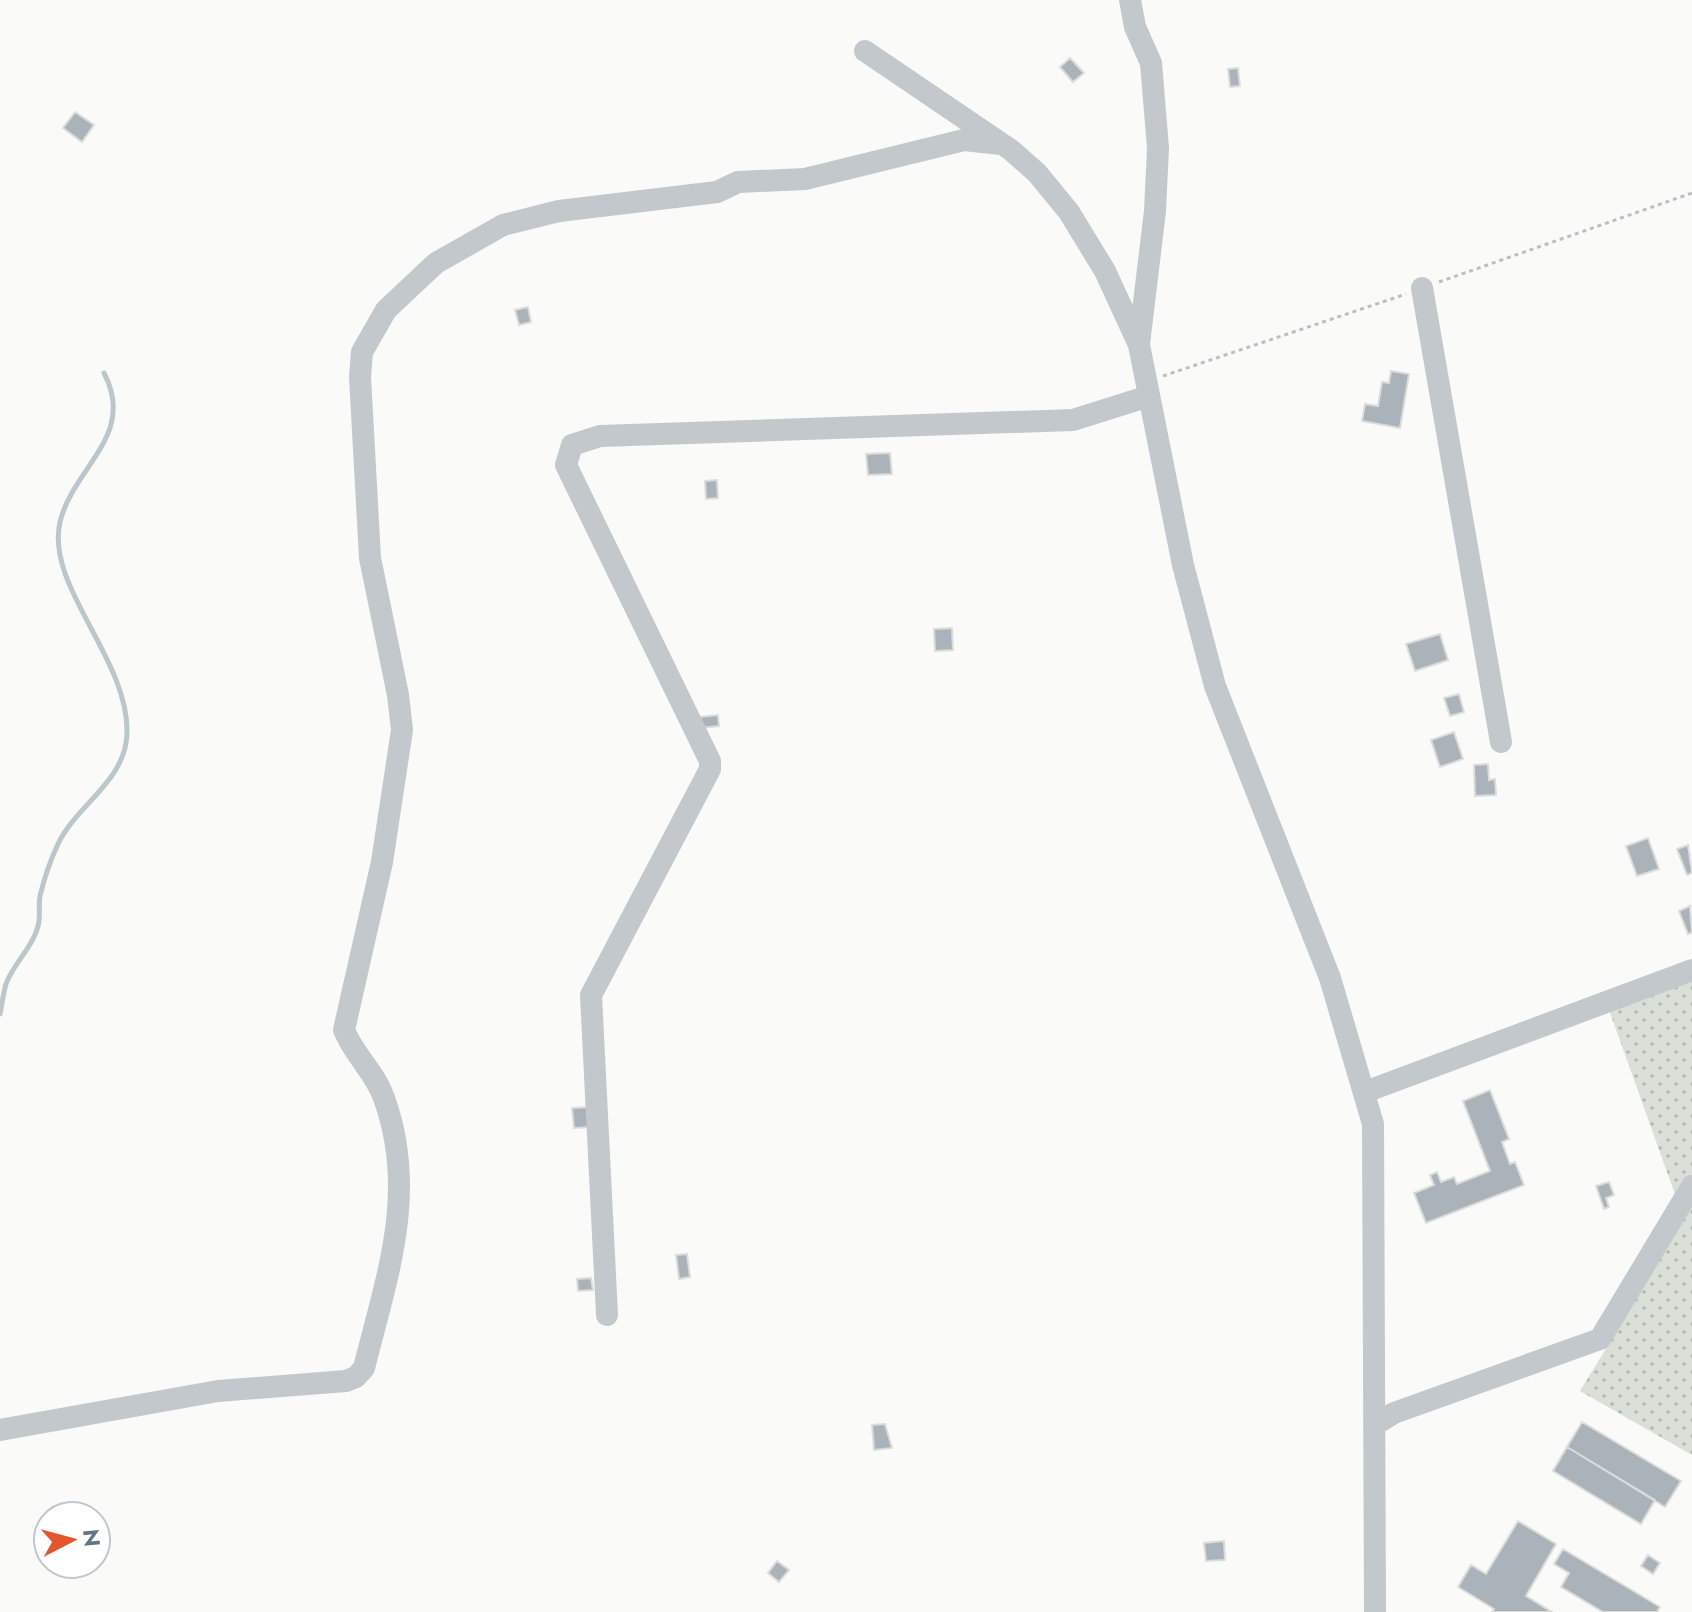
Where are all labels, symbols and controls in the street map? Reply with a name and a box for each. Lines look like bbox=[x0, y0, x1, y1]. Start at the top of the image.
north arrow bbox=[32, 1500, 112, 1580]
text: N bbox=[75, 1528, 109, 1548]

